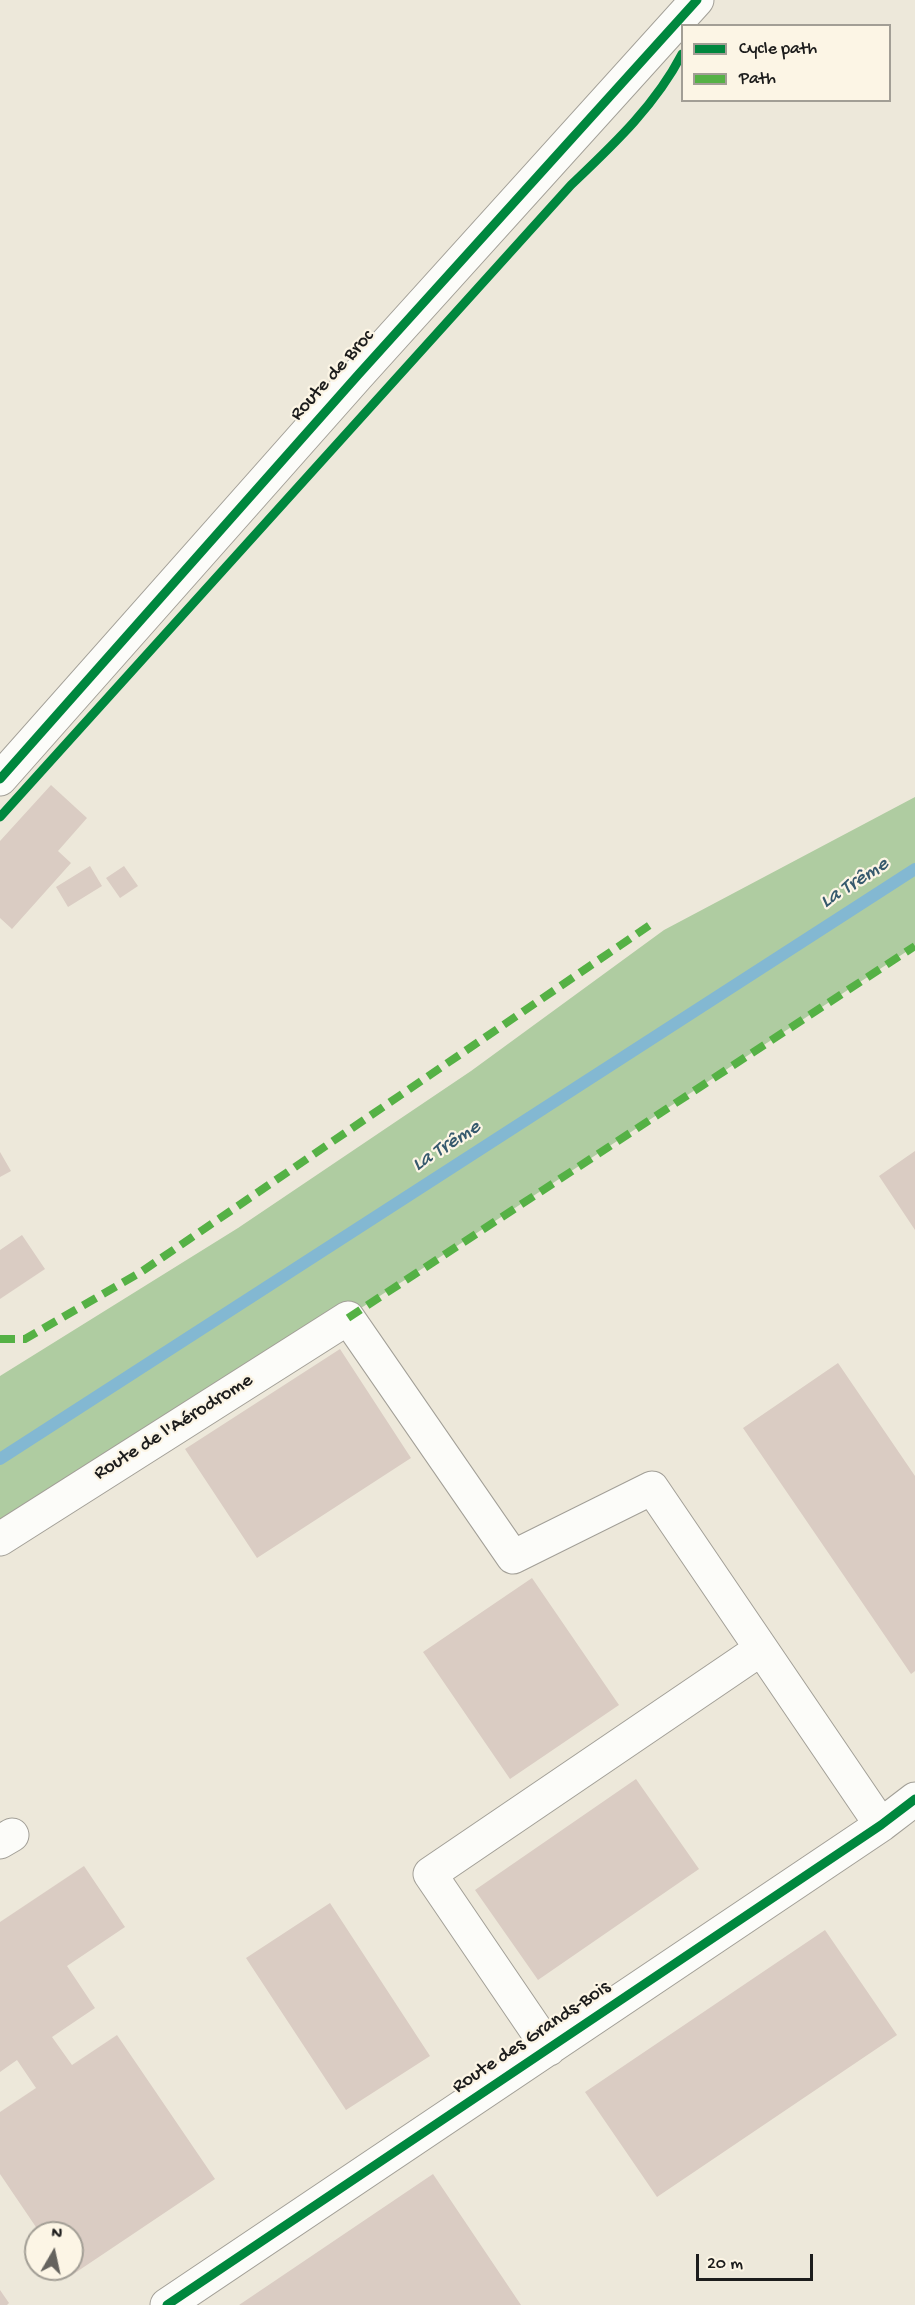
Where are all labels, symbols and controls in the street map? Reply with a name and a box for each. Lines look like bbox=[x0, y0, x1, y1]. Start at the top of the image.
legend bbox=[681, 24, 891, 102]
text: Cycle path bbox=[739, 39, 817, 60]
text: Path bbox=[739, 69, 776, 90]
street label: Route de Broc bbox=[286, 325, 380, 427]
water label: La Trême bbox=[816, 853, 894, 915]
water label: La Trême bbox=[408, 1116, 486, 1178]
street label: Route de l'Aérodrome bbox=[90, 1369, 258, 1487]
street label: Route des Grands-Bois bbox=[448, 1976, 616, 2100]
north arrow bbox=[24, 2221, 84, 2281]
text: N bbox=[50, 2225, 63, 2245]
scale bar bbox=[699, 2242, 816, 2280]
text: 20 m bbox=[707, 2254, 743, 2275]

